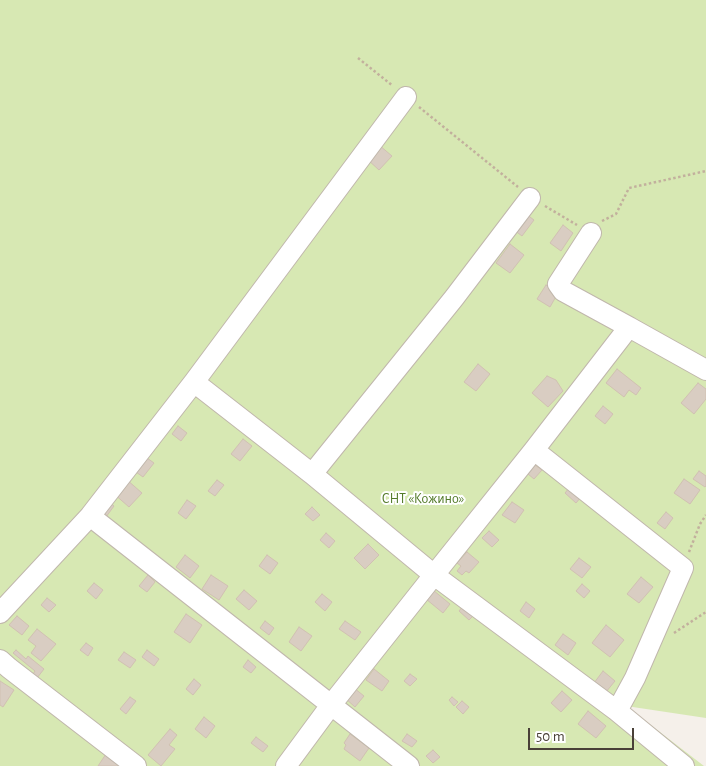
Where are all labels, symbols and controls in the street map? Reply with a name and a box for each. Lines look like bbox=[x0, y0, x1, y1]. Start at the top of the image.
park label: СНТ «Кожино» bbox=[382, 491, 464, 507]
scale bar bbox=[531, 718, 637, 750]
text: 50 m bbox=[536, 729, 565, 744]

